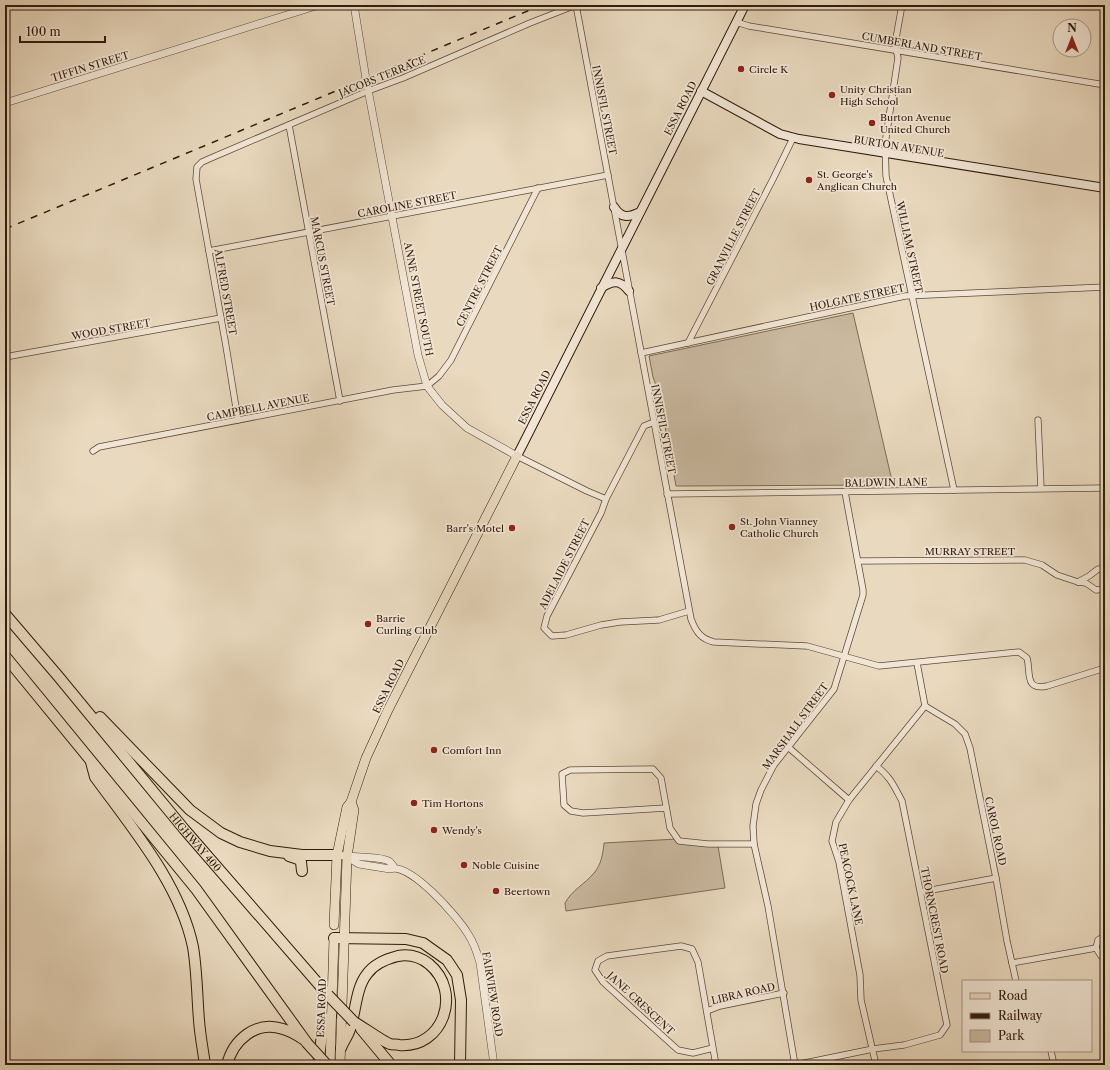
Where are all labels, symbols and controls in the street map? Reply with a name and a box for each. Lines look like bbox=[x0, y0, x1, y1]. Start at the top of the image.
scale bar bbox=[20, 18, 105, 44]
north arrow bbox=[1052, 18, 1092, 58]
text: N bbox=[1067, 21, 1077, 35]
text: 100 m bbox=[26, 24, 61, 39]
street label: CUMBERLAND STREET bbox=[861, 30, 983, 64]
street label: TIFFIN STREET bbox=[50, 48, 131, 85]
street label: JACOBS TERRACE bbox=[335, 53, 428, 101]
place label: Circle K bbox=[749, 63, 789, 76]
street label: INNISFIL STREET bbox=[589, 64, 620, 157]
marker: Circle K bbox=[736, 64, 746, 74]
street label: ESSA ROAD bbox=[661, 79, 700, 138]
place label: Unity Christian High School bbox=[840, 83, 913, 108]
marker: Unity Christian High School bbox=[827, 90, 837, 100]
place label: Burton Avenue United Church bbox=[880, 111, 951, 136]
marker: Burton Avenue United Church bbox=[867, 118, 877, 128]
street label: BURTON AVENUE bbox=[853, 133, 945, 160]
place label: St. George's Anglican Church bbox=[816, 168, 898, 193]
marker: St. George's Anglican Church bbox=[804, 175, 814, 185]
street label: GRANVILLE STREET bbox=[703, 186, 764, 288]
street label: CAROLINE STREET bbox=[356, 188, 458, 220]
street label: WILLIAM STREET bbox=[893, 199, 926, 295]
street label: MARCUS STREET bbox=[307, 215, 338, 307]
street label: ANNE STREET SOUTH bbox=[401, 240, 436, 358]
street label: CENTRE STREET bbox=[453, 243, 506, 329]
street label: ALFRED STREET bbox=[211, 247, 240, 337]
street label: HOLGATE STREET bbox=[808, 281, 906, 314]
street label: WOOD STREET bbox=[70, 316, 152, 343]
street label: ESSA ROAD bbox=[515, 368, 554, 427]
street label: INNISFIL STREET bbox=[648, 383, 679, 476]
street label: CAMPBELL AVENUE bbox=[206, 391, 311, 424]
street label: BALDWIN LANE bbox=[844, 475, 928, 490]
place label: St. John Vianney Catholic Church bbox=[740, 515, 819, 540]
street label: ADELAIDE STREET bbox=[536, 516, 593, 612]
place label: Barr's Motel bbox=[446, 522, 504, 535]
marker: St. John Vianney Catholic Church bbox=[727, 522, 737, 532]
marker: Barr's Motel bbox=[507, 523, 517, 533]
street label: MURRAY STREET bbox=[925, 545, 1016, 558]
place label: Barrie Curling Club bbox=[376, 612, 437, 637]
marker: Barrie Curling Club bbox=[363, 619, 373, 629]
street label: ESSA ROAD bbox=[370, 657, 407, 716]
street label: MARSHALL STREET bbox=[759, 680, 832, 772]
place label: Comfort Inn bbox=[442, 744, 502, 757]
marker: Comfort Inn bbox=[429, 745, 439, 755]
street label: CAROL ROAD bbox=[982, 795, 1009, 867]
place label: Tim Hortons bbox=[422, 797, 483, 810]
marker: Tim Hortons bbox=[409, 798, 419, 808]
street label: HIGHWAY 400 bbox=[166, 810, 224, 874]
place label: Wendy's bbox=[441, 824, 482, 837]
marker: Wendy's bbox=[429, 825, 439, 835]
street label: PEACOCK LANE bbox=[835, 842, 866, 926]
place label: Noble Cuisine bbox=[472, 859, 540, 872]
marker: Noble Cuisine bbox=[459, 860, 469, 870]
street label: THORNCREST ROAD bbox=[918, 866, 951, 974]
place label: Beertown bbox=[504, 885, 551, 898]
marker: Beertown bbox=[491, 886, 501, 896]
street label: FAIRVIEW ROAD bbox=[479, 951, 506, 1037]
street label: JANE CRESCENT bbox=[603, 968, 677, 1038]
street label: ESSA ROAD bbox=[314, 978, 329, 1038]
street label: LIBRA ROAD bbox=[710, 980, 776, 1007]
legend bbox=[962, 980, 1092, 1052]
text: Road bbox=[998, 988, 1028, 1003]
text: Railway bbox=[998, 1008, 1043, 1023]
text: Park bbox=[998, 1028, 1025, 1043]

